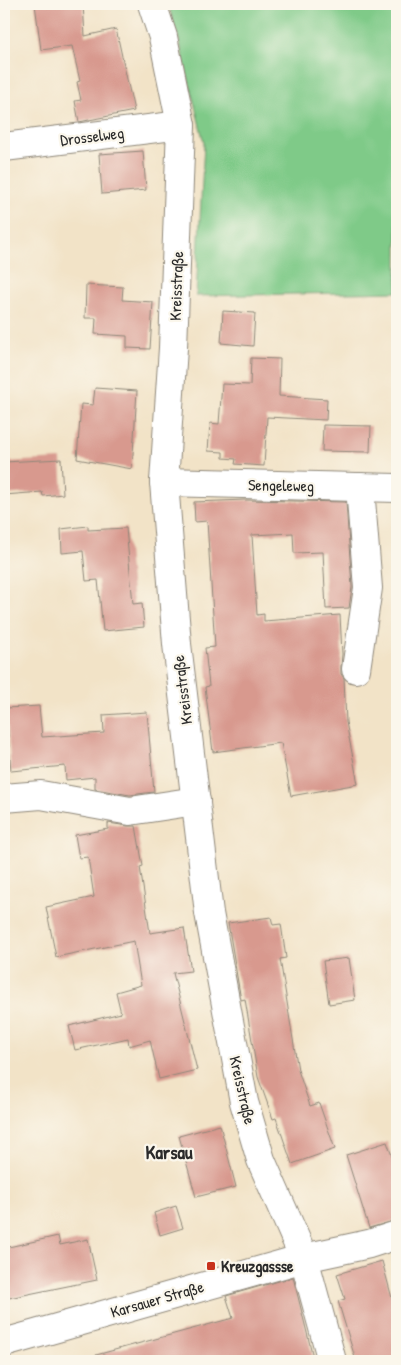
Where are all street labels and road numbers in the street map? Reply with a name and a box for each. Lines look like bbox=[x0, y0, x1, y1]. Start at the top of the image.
street label: Drosselweg bbox=[59, 121, 125, 151]
street label: Kreisstraße bbox=[164, 250, 188, 321]
street label: Sengeleweg bbox=[248, 473, 314, 497]
street label: Kreisstraße bbox=[167, 654, 197, 726]
street label: Kreisstraße bbox=[224, 1054, 262, 1127]
street label: Karsauer Straße bbox=[108, 1275, 207, 1323]

